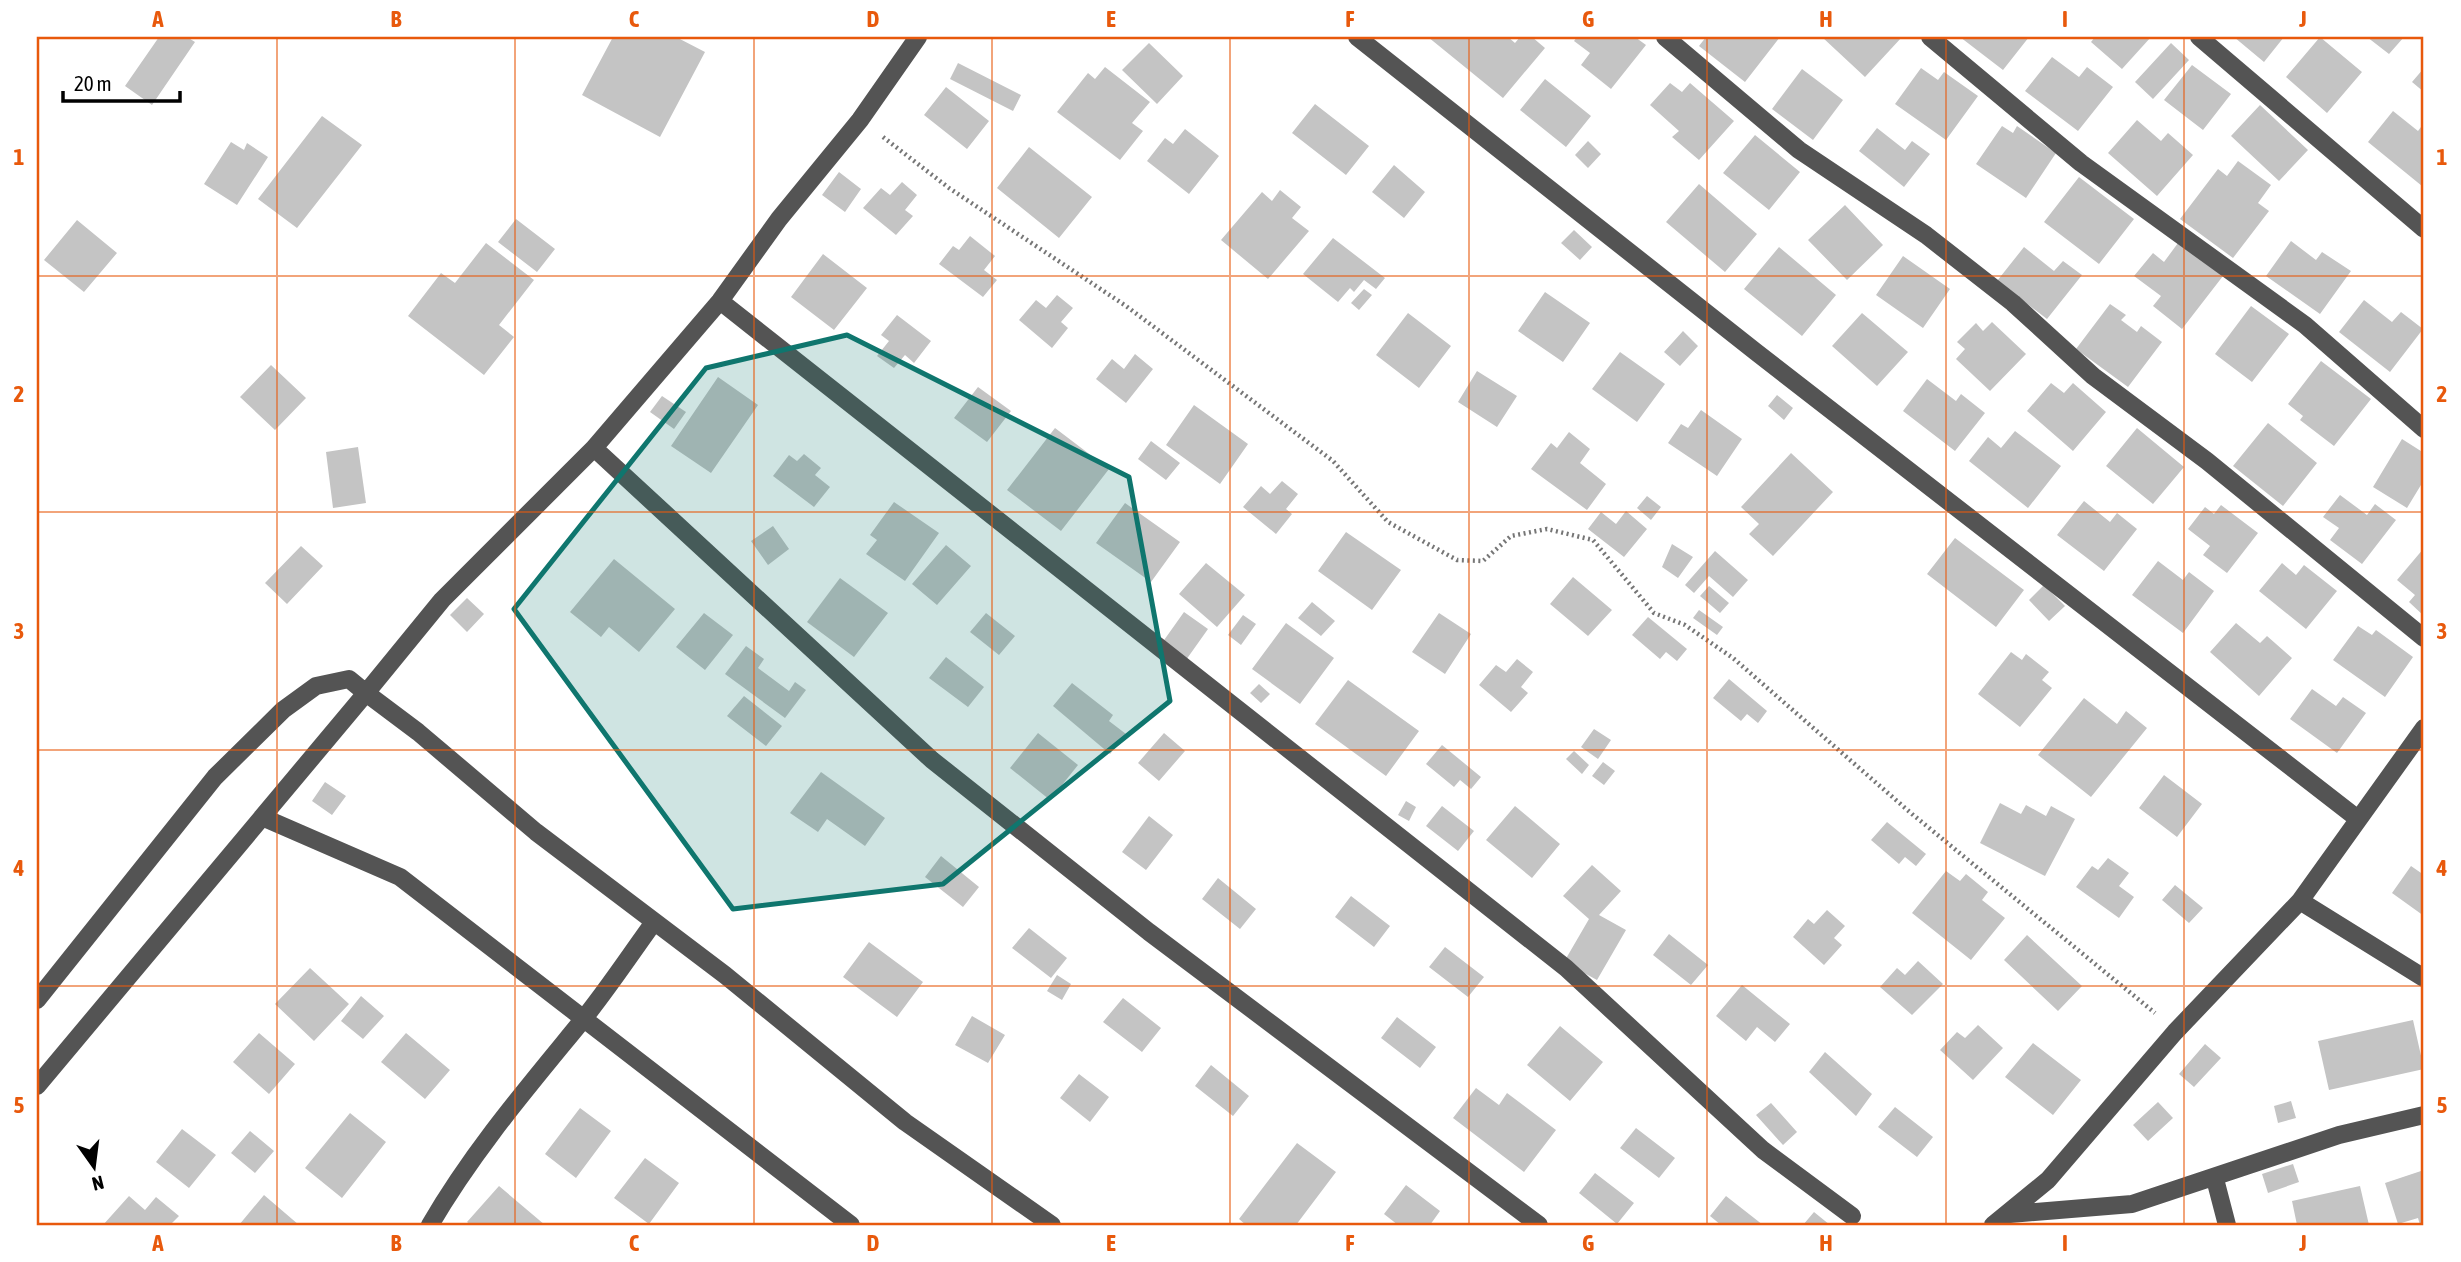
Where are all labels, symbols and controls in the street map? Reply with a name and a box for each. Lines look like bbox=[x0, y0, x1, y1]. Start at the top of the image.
text: A bbox=[151, 6, 164, 32]
text: B bbox=[391, 6, 402, 32]
text: C bbox=[629, 6, 640, 32]
text: D bbox=[867, 6, 880, 32]
text: E bbox=[1106, 6, 1116, 32]
text: F bbox=[1345, 6, 1355, 32]
text: G bbox=[1582, 6, 1594, 32]
text: H bbox=[1819, 6, 1833, 32]
text: I bbox=[2062, 6, 2068, 32]
text: J bbox=[2298, 6, 2307, 32]
scale bar bbox=[63, 60, 180, 104]
text: 20 m bbox=[74, 71, 112, 95]
text: 1 bbox=[14, 144, 25, 170]
text: 1 bbox=[2437, 144, 2448, 170]
text: 2 bbox=[14, 381, 24, 407]
text: 2 bbox=[2437, 381, 2447, 407]
text: 3 bbox=[14, 618, 24, 644]
text: 3 bbox=[2437, 618, 2447, 644]
text: 4 bbox=[13, 855, 25, 881]
text: 4 bbox=[2436, 855, 2448, 881]
text: 5 bbox=[14, 1092, 25, 1118]
text: 5 bbox=[2437, 1092, 2448, 1118]
north arrow bbox=[60, 1132, 130, 1202]
text: N bbox=[90, 1171, 106, 1196]
text: A bbox=[151, 1230, 164, 1256]
text: B bbox=[391, 1230, 402, 1256]
text: C bbox=[629, 1230, 640, 1256]
text: D bbox=[867, 1230, 880, 1256]
text: E bbox=[1106, 1230, 1116, 1256]
text: F bbox=[1345, 1230, 1355, 1256]
text: G bbox=[1582, 1230, 1594, 1256]
text: H bbox=[1819, 1230, 1833, 1256]
text: I bbox=[2062, 1230, 2068, 1256]
text: J bbox=[2298, 1230, 2307, 1256]

